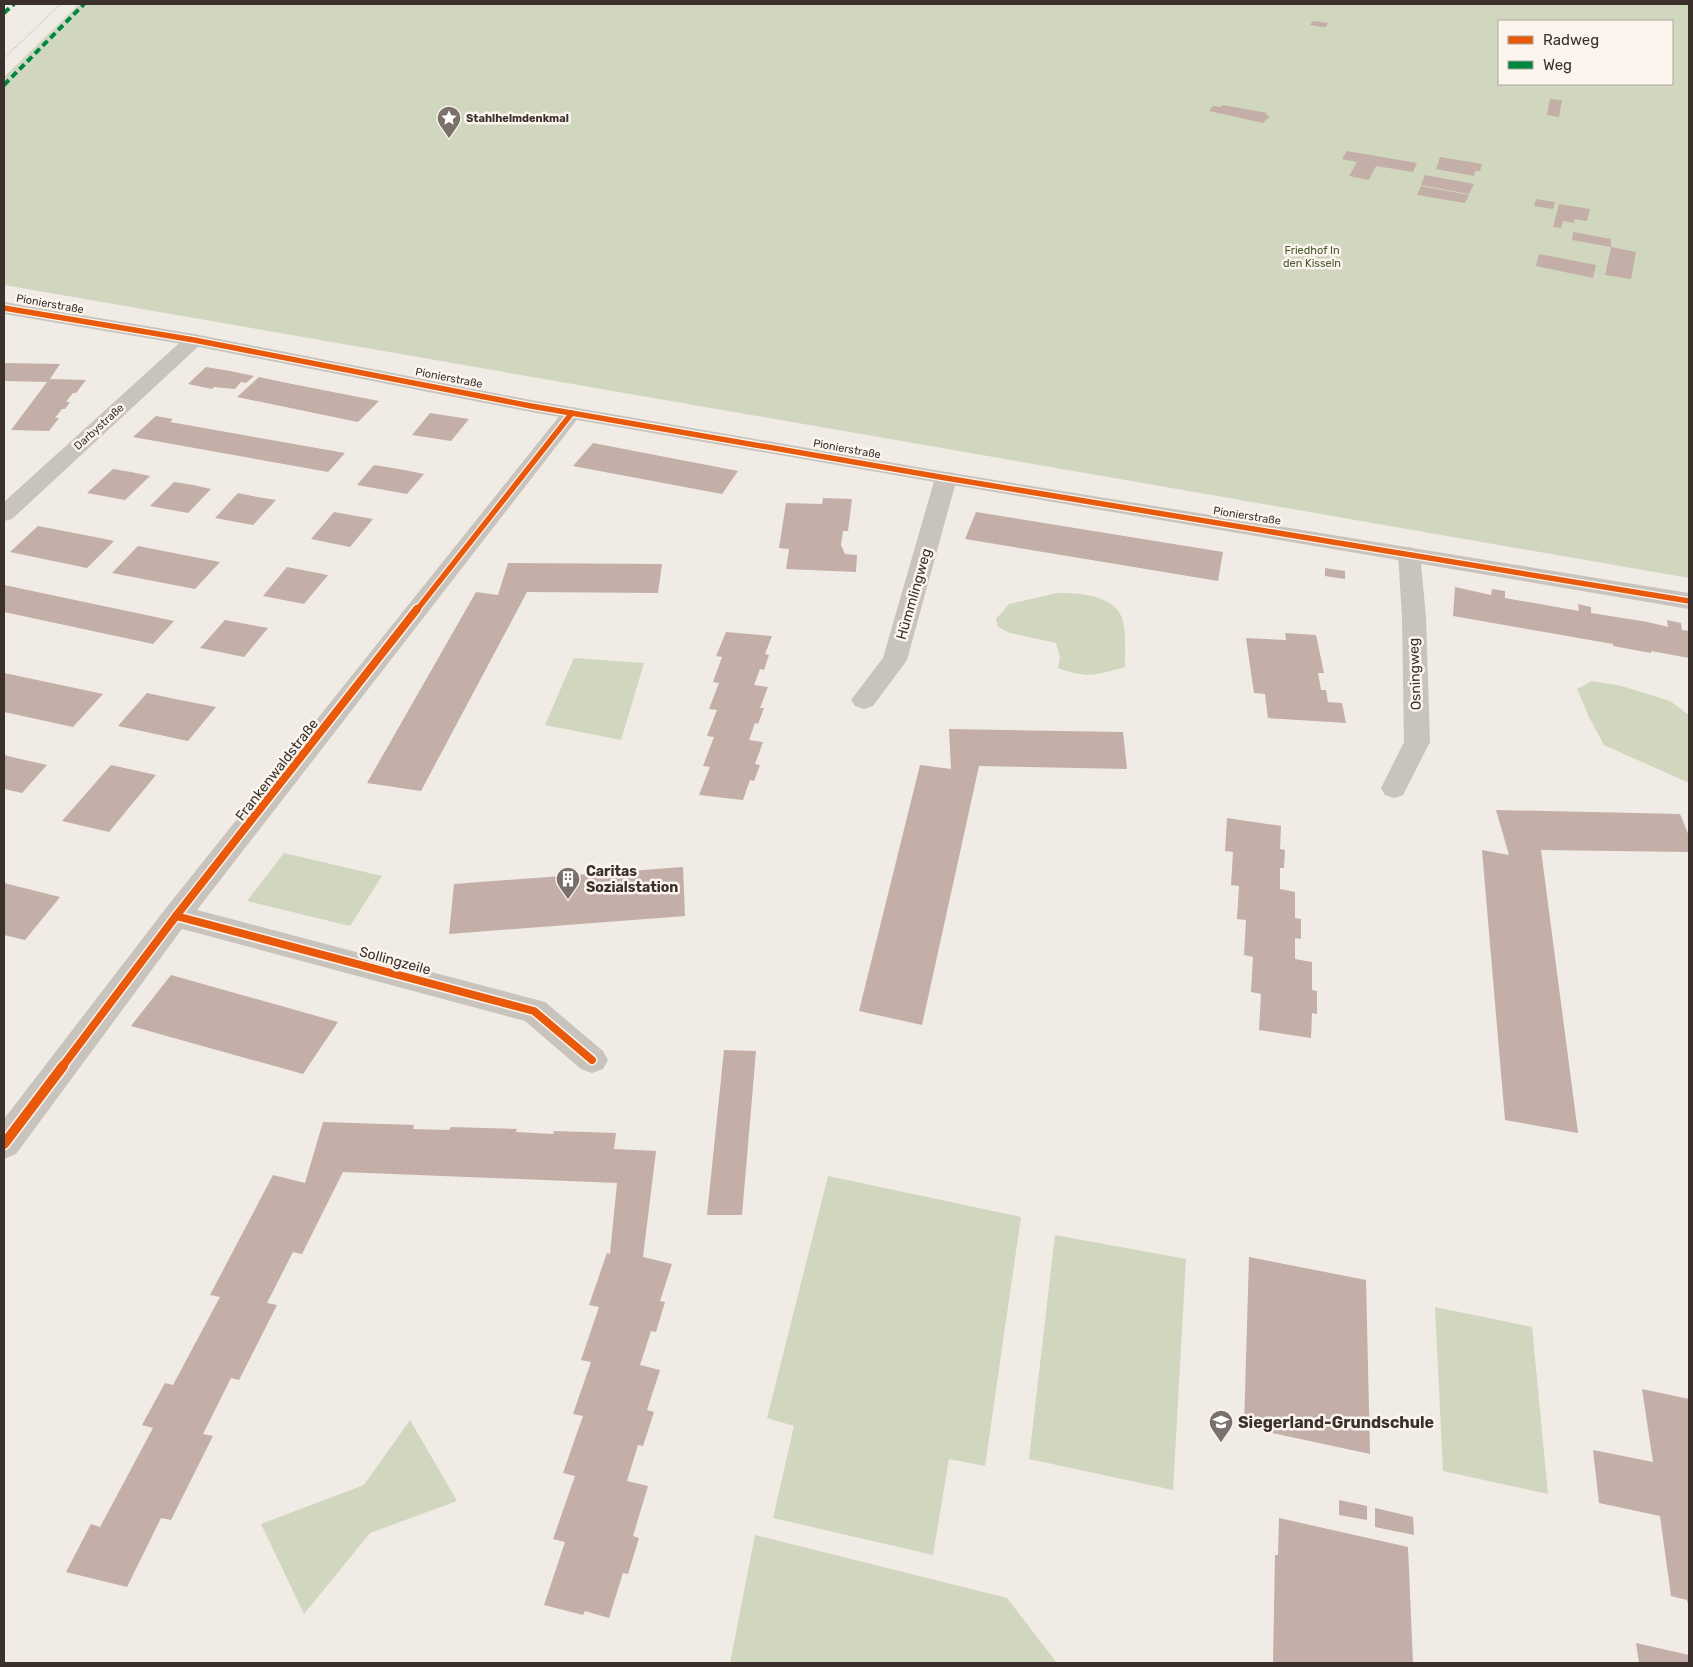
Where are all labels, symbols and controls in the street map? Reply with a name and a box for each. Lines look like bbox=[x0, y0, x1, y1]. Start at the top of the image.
legend bbox=[1498, 20, 1673, 85]
text: Radweg bbox=[1543, 31, 1599, 49]
text: Weg bbox=[1543, 56, 1572, 74]
place icon: Stahlhelmdenkmal bbox=[436, 105, 462, 139]
place label: Stahlhelmdenkmal bbox=[466, 112, 569, 125]
park label: Friedhof In den Kisseln bbox=[1283, 244, 1341, 270]
street label: Pionierstraße bbox=[15, 292, 85, 316]
street label: Pionierstraße bbox=[414, 365, 484, 391]
street label: Darbystraße bbox=[71, 401, 127, 453]
street label: Pionierstraße bbox=[812, 437, 882, 461]
street label: Pionierstraße bbox=[1212, 504, 1282, 528]
street label: Hümmlingweg bbox=[893, 546, 935, 642]
street label: Osningweg bbox=[1405, 637, 1425, 711]
street label: Frankenwaldstraße bbox=[232, 716, 322, 824]
place label: Caritas Sozialstation bbox=[586, 863, 678, 896]
building icon: Caritas Sozialstation bbox=[555, 866, 581, 900]
street label: Sollingzeile bbox=[357, 943, 433, 979]
school or university icon: Siegerland-Grundschule bbox=[1208, 1409, 1234, 1443]
place label: Siegerland-Grundschule bbox=[1238, 1413, 1434, 1432]

